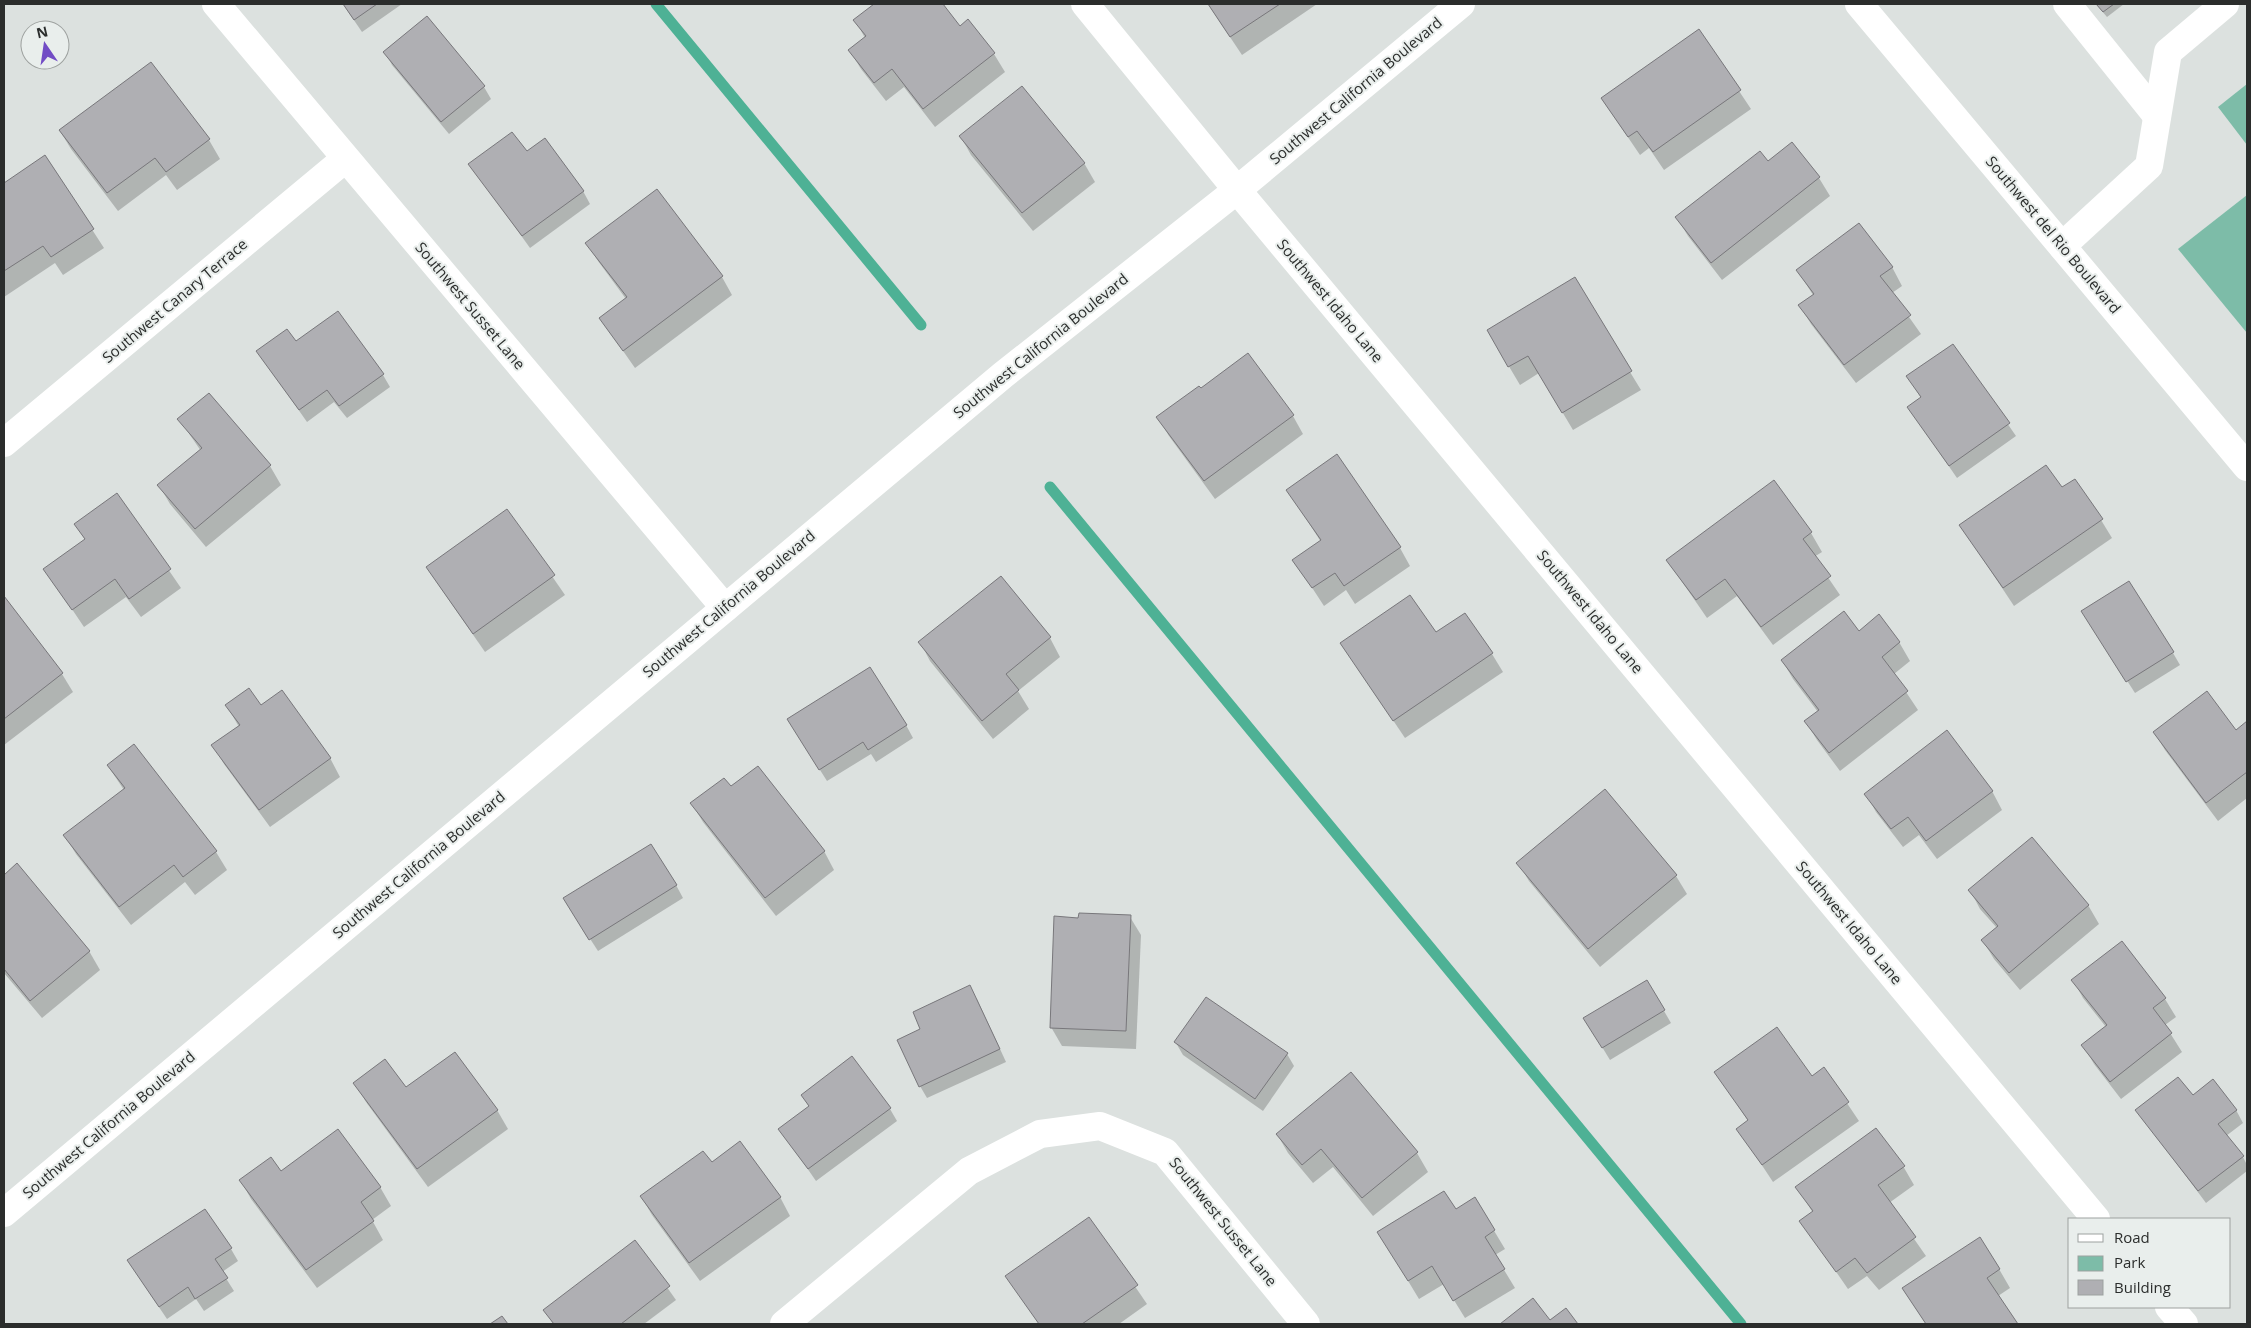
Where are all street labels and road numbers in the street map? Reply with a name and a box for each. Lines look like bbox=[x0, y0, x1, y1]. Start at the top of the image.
street label: Southwest California Boulevard bbox=[1265, 12, 1446, 168]
street label: Southwest del Rio Boulevard bbox=[1982, 151, 2126, 317]
street label: Southwest Canary Terrace bbox=[98, 234, 251, 367]
street label: Southwest Idaho Lane bbox=[1273, 235, 1388, 366]
street label: Southwest Susset Lane bbox=[411, 237, 530, 373]
street label: Southwest California Boulevard bbox=[949, 268, 1132, 422]
street label: Southwest California Boulevard bbox=[638, 525, 819, 681]
street label: Southwest Idaho Lane bbox=[1533, 546, 1648, 677]
street label: Southwest California Boulevard bbox=[328, 786, 509, 942]
street label: Southwest Idaho Lane bbox=[1792, 857, 1907, 988]
street label: Southwest California Boulevard bbox=[18, 1046, 199, 1202]
street label: Southwest Susset Lane bbox=[1165, 1153, 1282, 1290]

